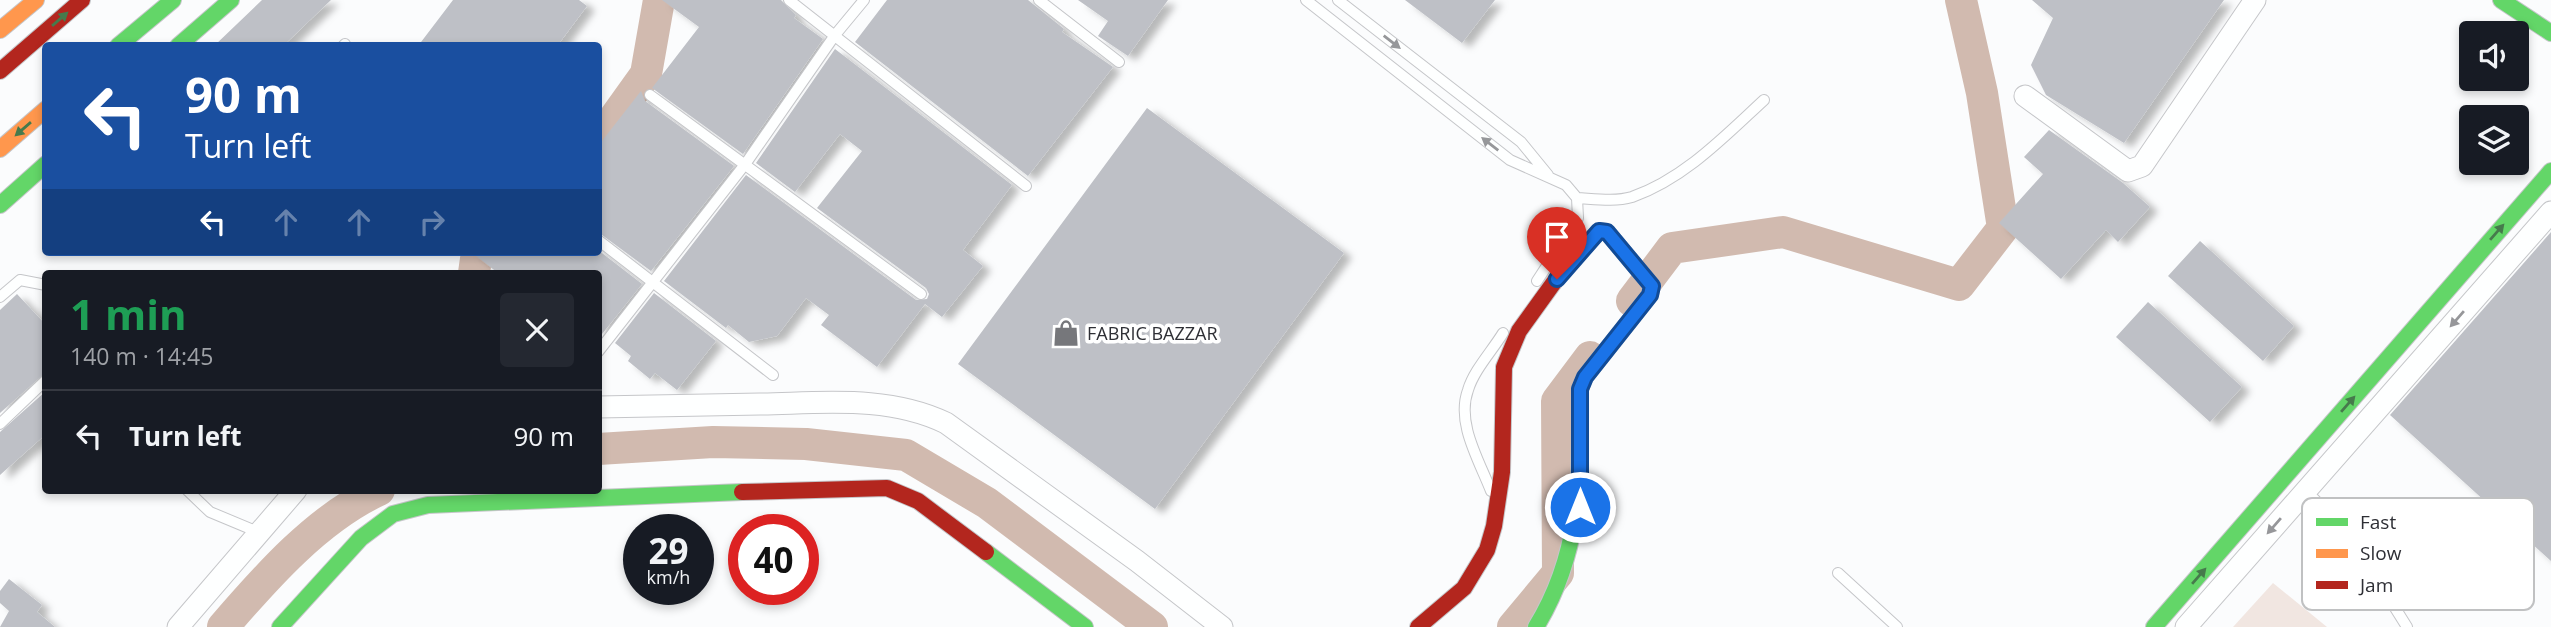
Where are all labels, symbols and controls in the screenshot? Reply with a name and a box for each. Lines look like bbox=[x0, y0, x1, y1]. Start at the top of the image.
one-way arrow bbox=[51, 12, 68, 27]
map controls bbox=[2459, 21, 2529, 175]
button: sound bbox=[2459, 21, 2529, 91]
one-way arrow bbox=[1383, 34, 1401, 48]
text: 90 m bbox=[185, 61, 302, 127]
icon: left bbox=[70, 70, 161, 161]
button: layers bbox=[2459, 105, 2529, 175]
one-way arrow bbox=[14, 121, 32, 137]
text: Turn left bbox=[185, 124, 311, 167]
one-way arrow bbox=[1481, 138, 1499, 152]
icon: left bbox=[194, 203, 232, 241]
icon: ahead bbox=[267, 203, 305, 241]
icon: ahead bbox=[340, 203, 378, 241]
icon: right bbox=[413, 203, 451, 241]
pin bbox=[1527, 207, 1587, 279]
icon: arrive bbox=[1538, 218, 1576, 256]
one-way arrow bbox=[2489, 223, 2505, 241]
text: 1 min bbox=[70, 285, 187, 342]
button: close bbox=[500, 293, 574, 367]
one-way arrow bbox=[2449, 310, 2465, 328]
shop icon: FABRIC BAZZAR bbox=[1051, 318, 1081, 348]
place label: FABRIC BAZZAR bbox=[1087, 321, 1218, 345]
text: 140 m · 14:45 bbox=[70, 340, 213, 372]
one-way arrow bbox=[2340, 395, 2356, 413]
icon: left bbox=[70, 417, 108, 455]
text: Turn left bbox=[129, 418, 241, 454]
text: 90 m bbox=[513, 418, 574, 454]
position arrow bbox=[1543, 470, 1617, 544]
legend bbox=[2302, 498, 2534, 610]
text: Fast bbox=[2360, 509, 2396, 535]
speed limit sign: 40 bbox=[728, 514, 819, 605]
one-way arrow bbox=[2267, 517, 2283, 534]
text: 29 bbox=[648, 527, 689, 574]
text: Slow bbox=[2360, 540, 2402, 566]
text: km/h bbox=[647, 565, 690, 589]
one-way arrow bbox=[2191, 567, 2206, 584]
text: Jam bbox=[2358, 572, 2393, 598]

